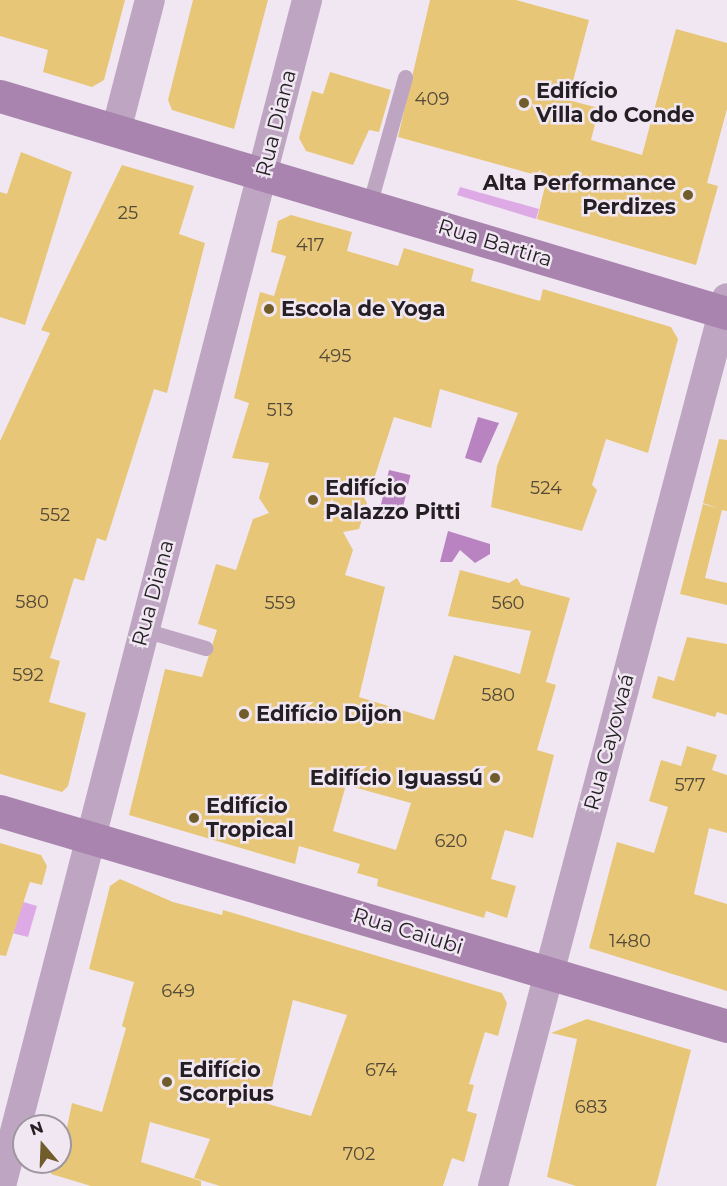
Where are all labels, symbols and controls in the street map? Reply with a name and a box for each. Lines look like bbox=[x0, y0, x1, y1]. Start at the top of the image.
street label: Rua Diana bbox=[251, 67, 301, 179]
place label: Edifício Villa do Conde bbox=[536, 78, 695, 128]
house number: 409 bbox=[415, 88, 449, 110]
marker: Edifício Villa do Conde bbox=[517, 96, 531, 110]
place label: Alta Performance Perdizes bbox=[483, 170, 676, 220]
marker: Alta Performance Perdizes bbox=[681, 188, 695, 202]
house number: 25 bbox=[118, 202, 138, 224]
street label: Rua Bartira bbox=[435, 214, 555, 272]
house number: 417 bbox=[296, 234, 324, 256]
place label: Escola de Yoga bbox=[281, 296, 445, 322]
marker: Escola de Yoga bbox=[262, 302, 276, 316]
house number: 495 bbox=[319, 345, 351, 367]
house number: 513 bbox=[267, 399, 293, 421]
place label: Edifício Palazzo Pitti bbox=[325, 475, 461, 525]
house number: 524 bbox=[530, 477, 562, 499]
marker: Edifício Palazzo Pitti bbox=[306, 493, 320, 507]
house number: 552 bbox=[40, 504, 70, 526]
street label: Rua Diana bbox=[127, 537, 179, 649]
house number: 580 bbox=[15, 591, 49, 613]
house number: 559 bbox=[264, 592, 296, 614]
house number: 560 bbox=[491, 592, 525, 614]
house number: 592 bbox=[12, 664, 44, 686]
street label: Rua Cayowaá bbox=[579, 671, 639, 813]
house number: 580 bbox=[481, 684, 515, 706]
place label: Edifício Dijon bbox=[256, 701, 402, 727]
marker: Edifício Dijon bbox=[237, 707, 251, 721]
place label: Edifício Iguassú bbox=[310, 765, 483, 791]
marker: Edifício Iguassú bbox=[488, 771, 502, 785]
house number: 577 bbox=[674, 774, 706, 796]
place label: Edifício Tropical bbox=[206, 793, 294, 843]
marker: Edifício Tropical bbox=[187, 811, 201, 825]
house number: 620 bbox=[434, 830, 468, 852]
street label: Rua Caiubi bbox=[350, 902, 466, 960]
house number: 1480 bbox=[609, 930, 651, 952]
house number: 649 bbox=[161, 980, 195, 1002]
place label: Edifício Scorpius bbox=[179, 1057, 274, 1107]
house number: 674 bbox=[365, 1059, 397, 1081]
marker: Edifício Scorpius bbox=[160, 1075, 174, 1089]
house number: 683 bbox=[575, 1096, 607, 1118]
north arrow bbox=[12, 1114, 72, 1174]
text: N bbox=[27, 1117, 46, 1139]
house number: 702 bbox=[343, 1143, 375, 1165]

